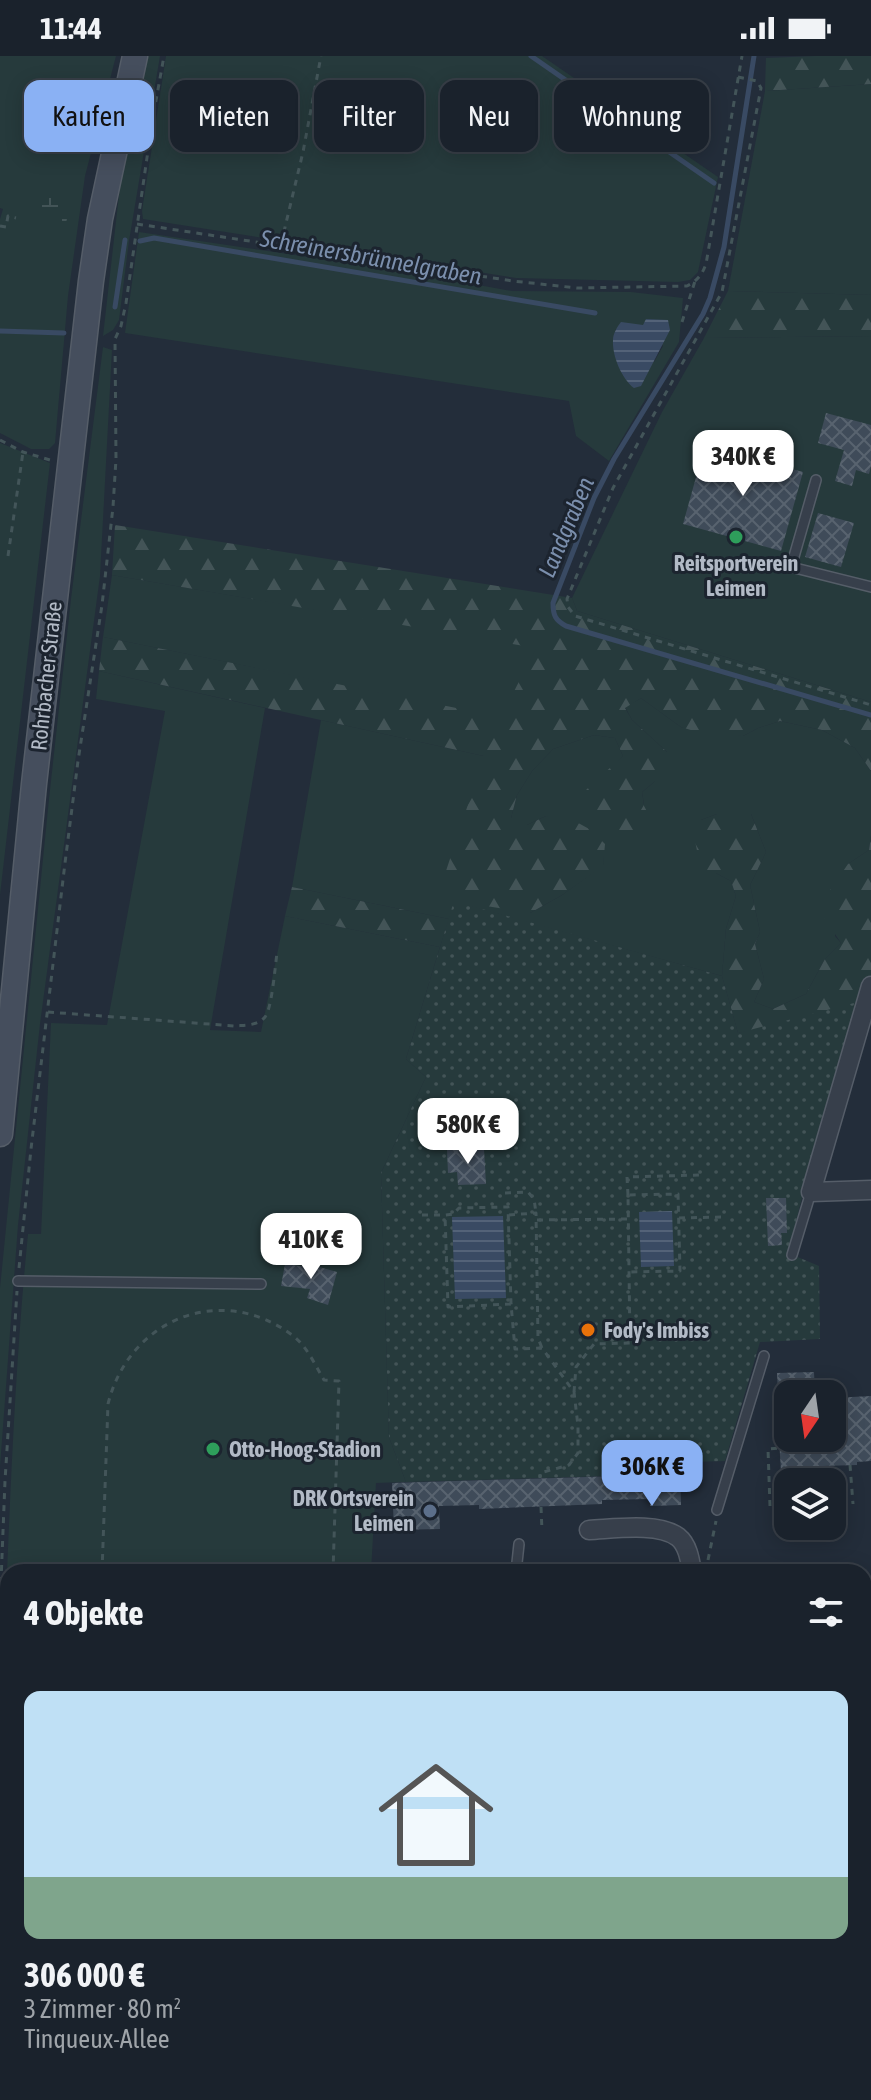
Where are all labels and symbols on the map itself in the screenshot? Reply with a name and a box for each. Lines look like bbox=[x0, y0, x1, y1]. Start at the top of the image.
water label: Schreinersbrünnelgraben bbox=[257, 224, 484, 290]
pin: 340K € bbox=[678, 430, 808, 498]
water label: Landgraben bbox=[533, 473, 599, 581]
marker: Reitsportverein Leimen bbox=[727, 528, 745, 546]
place label: Reitsportverein Leimen bbox=[674, 550, 798, 601]
street label: Rohrbacher Straße bbox=[25, 600, 67, 752]
pin: 580K € bbox=[403, 1098, 533, 1166]
pin: 410K € bbox=[246, 1213, 376, 1281]
place label: Fody's Imbiss bbox=[604, 1317, 709, 1343]
marker: Fody's Imbiss bbox=[579, 1321, 597, 1339]
north arrow bbox=[774, 1380, 846, 1452]
place label: Otto-Hoog-Stadion bbox=[229, 1436, 381, 1462]
marker: Otto-Hoog-Stadion bbox=[204, 1440, 222, 1458]
pin: 306K € bbox=[587, 1440, 717, 1508]
place label: DRK Ortsverein Leimen bbox=[293, 1485, 414, 1536]
marker: DRK Ortsverein Leimen bbox=[421, 1502, 439, 1520]

